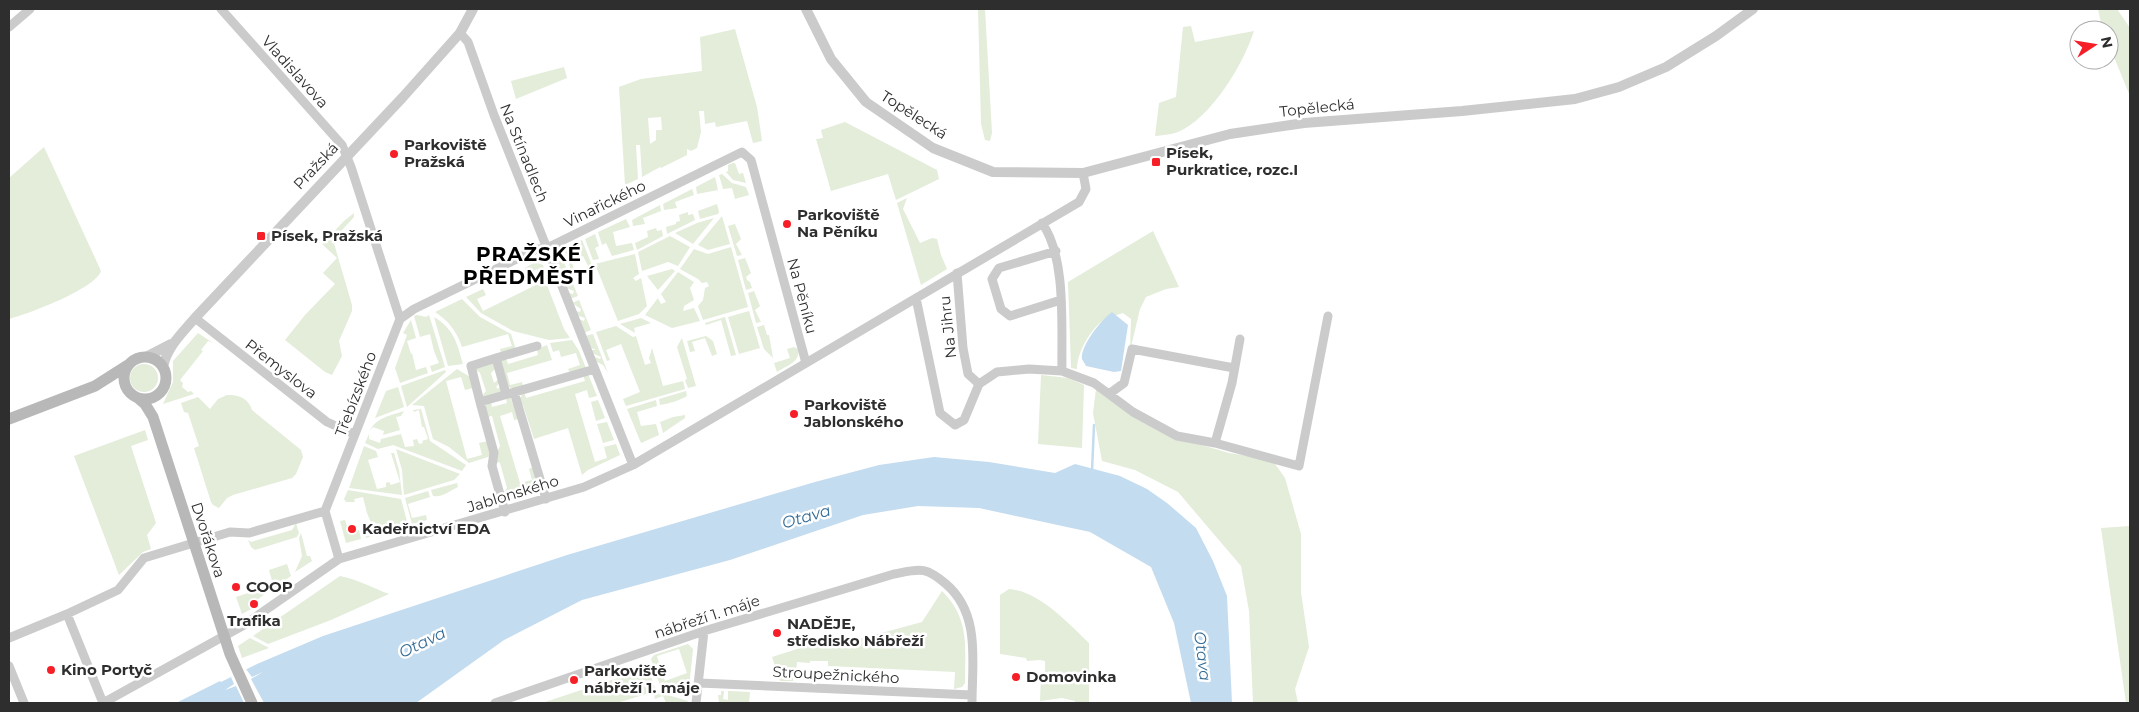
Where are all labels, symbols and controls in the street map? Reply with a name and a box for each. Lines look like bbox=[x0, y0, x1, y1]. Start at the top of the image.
north arrow bbox=[2069, 20, 2119, 70]
street label: Vladislavova bbox=[258, 31, 333, 112]
text: N bbox=[2097, 35, 2117, 50]
street label: Topělecká bbox=[877, 86, 951, 143]
street label: Topělecká bbox=[1278, 94, 1355, 121]
street label: Na Stínadlech bbox=[496, 101, 553, 205]
place label: Parkoviště Pražská bbox=[404, 135, 487, 171]
street label: Pražská bbox=[289, 138, 342, 193]
place label: Písek, Purkratice, rozc.I bbox=[1166, 143, 1298, 179]
marker: Parkoviště Pražská bbox=[388, 148, 400, 160]
marker: Písek, Purkratice, rozc.I bbox=[1150, 156, 1162, 168]
street label: Vinařického bbox=[561, 176, 649, 232]
place label: Parkoviště Na Pěníku bbox=[797, 205, 880, 241]
marker: Parkoviště Na Pěníku bbox=[781, 218, 793, 230]
place label: Písek, Pražská bbox=[271, 226, 383, 245]
marker: Písek, Pražská bbox=[255, 230, 267, 242]
district label: PRAŽSKÉ PŘEDMĚSTÍ bbox=[463, 242, 595, 289]
street label: Na Pěníku bbox=[783, 256, 822, 336]
street label: Na Jihru bbox=[935, 295, 960, 359]
street label: Přemyslova bbox=[241, 335, 321, 403]
street label: Třebízského bbox=[331, 349, 380, 439]
place label: Parkoviště Jablonského bbox=[803, 395, 904, 431]
marker: Parkoviště Jablonského bbox=[788, 408, 800, 420]
street label: Jablonského bbox=[464, 471, 561, 517]
street label: Dvořákova bbox=[187, 500, 230, 580]
water label: Otava bbox=[780, 500, 833, 532]
place label: Kadeřnictví EDA bbox=[362, 519, 491, 538]
marker: Kadeřnictví EDA bbox=[346, 523, 358, 535]
place label: COOP bbox=[246, 577, 293, 596]
marker: COOP bbox=[230, 581, 242, 593]
street label: nábřeží 1. máje bbox=[652, 590, 762, 643]
marker: Trafika bbox=[248, 598, 260, 610]
place label: Trafika bbox=[227, 611, 281, 630]
place label: NADĚJE, středisko Nábřeží bbox=[787, 614, 925, 650]
water label: Otava bbox=[396, 623, 449, 662]
marker: NADĚJE, středisko Nábřeží bbox=[771, 627, 783, 639]
water label: Otava bbox=[1190, 630, 1215, 682]
place label: Kino Portyč bbox=[61, 660, 152, 679]
place label: Parkoviště nábřeží 1. máje bbox=[584, 661, 700, 697]
street label: Stroupežnického bbox=[772, 662, 900, 687]
marker: Kino Portyč bbox=[45, 664, 57, 676]
place label: Domovinka bbox=[1026, 667, 1116, 686]
marker: Domovinka bbox=[1010, 671, 1022, 683]
marker: Parkoviště nábřeží 1. máje bbox=[568, 674, 580, 686]

